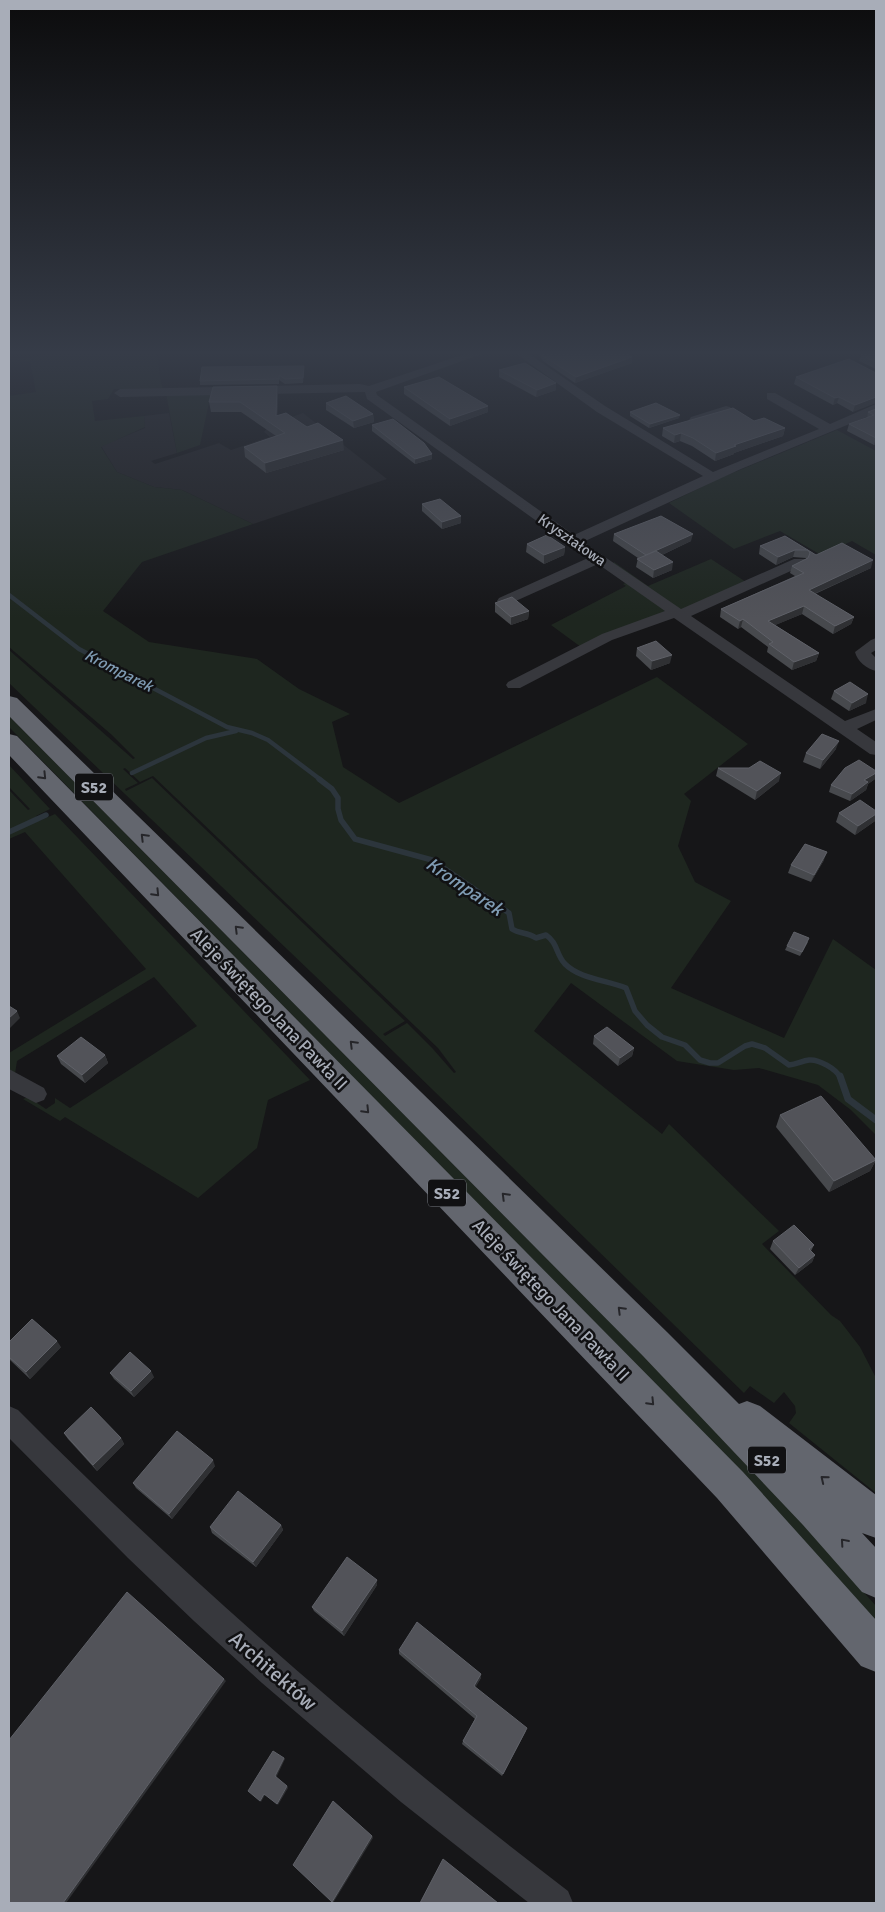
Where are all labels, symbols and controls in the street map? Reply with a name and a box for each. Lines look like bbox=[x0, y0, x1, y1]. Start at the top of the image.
street label: Kryształowa bbox=[535, 510, 609, 570]
water label: Kromparek bbox=[81, 645, 158, 698]
one-way arrow bbox=[37, 770, 46, 779]
road number: S52 bbox=[75, 774, 113, 800]
one-way arrow bbox=[141, 834, 150, 843]
water label: Kromparek bbox=[421, 852, 509, 922]
one-way arrow bbox=[150, 887, 159, 896]
street label: Aleje świętego Jana Pawła II bbox=[186, 923, 352, 1095]
one-way arrow bbox=[235, 926, 244, 935]
one-way arrow bbox=[350, 1041, 359, 1050]
one-way arrow bbox=[360, 1104, 369, 1113]
road number: S52 bbox=[428, 1180, 466, 1206]
one-way arrow bbox=[502, 1193, 511, 1202]
street label: Aleje świętego Jana Pawła II bbox=[468, 1214, 634, 1386]
one-way arrow bbox=[617, 1307, 626, 1316]
one-way arrow bbox=[645, 1396, 654, 1405]
road number: S52 bbox=[748, 1446, 786, 1474]
one-way arrow bbox=[820, 1476, 829, 1485]
one-way arrow bbox=[841, 1538, 850, 1547]
street label: Architektów bbox=[224, 1626, 322, 1716]

